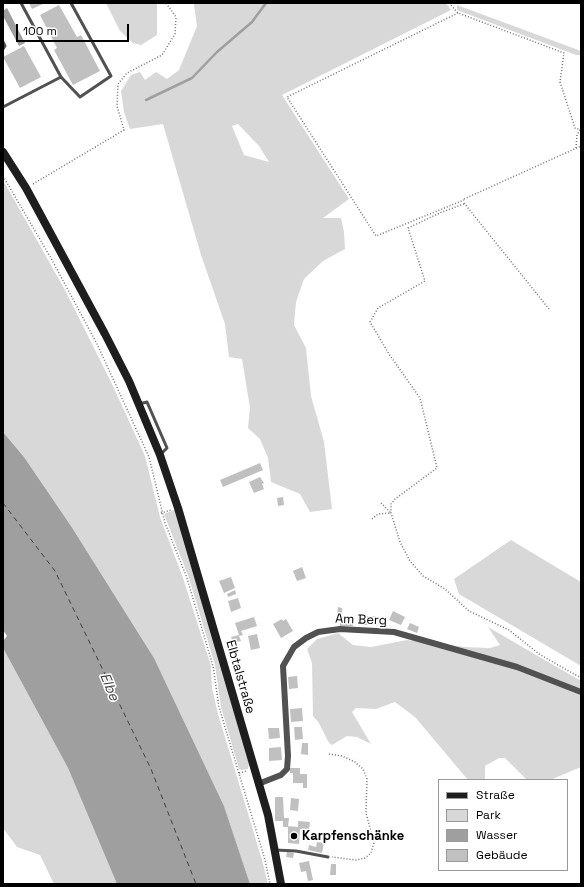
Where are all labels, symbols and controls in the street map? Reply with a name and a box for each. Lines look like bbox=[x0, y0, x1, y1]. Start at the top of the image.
scale bar bbox=[18, 16, 131, 42]
text: 100 m bbox=[23, 23, 57, 39]
street label: Am Berg bbox=[335, 611, 387, 629]
street label: Elbtalstraße bbox=[222, 638, 258, 716]
water label: Elbe bbox=[96, 671, 122, 703]
legend bbox=[438, 779, 568, 871]
text: Straße bbox=[476, 787, 515, 803]
text: Park bbox=[476, 807, 501, 823]
text: Wasser bbox=[476, 827, 518, 843]
place label: Karpfenschänke bbox=[302, 828, 404, 844]
marker: Karpfenschänke bbox=[289, 831, 299, 841]
text: Gebäude bbox=[476, 847, 528, 863]

